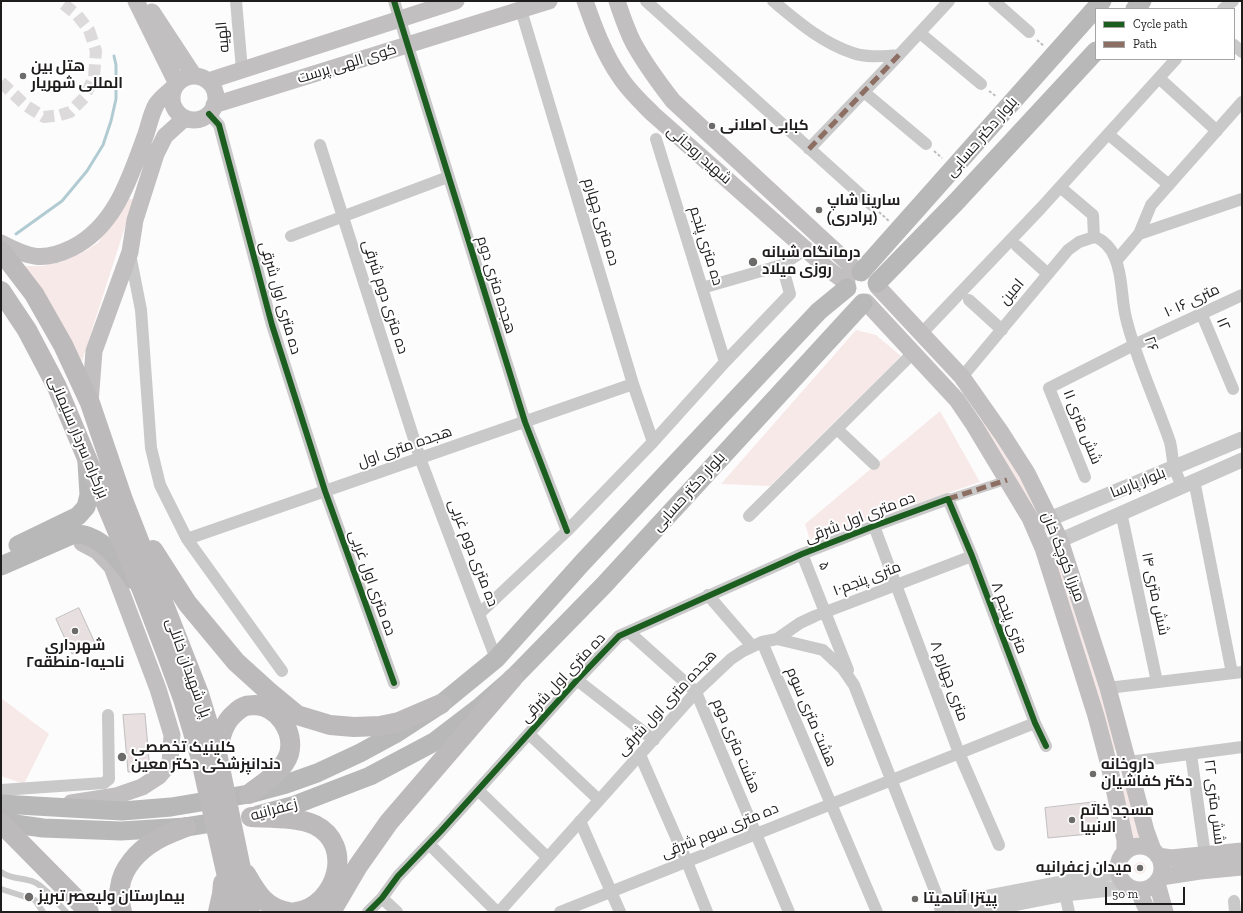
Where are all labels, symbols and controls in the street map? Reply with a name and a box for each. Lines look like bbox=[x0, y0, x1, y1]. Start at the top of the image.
legend bbox=[1095, 8, 1235, 60]
text: Cycle path bbox=[1133, 17, 1187, 31]
street label: الهیه bbox=[213, 21, 233, 53]
text: Path bbox=[1133, 37, 1157, 51]
street label: کوی الهی پرست bbox=[295, 40, 399, 88]
place label: هتل بین المللی شهریار bbox=[31, 58, 123, 93]
marker: هتل بین المللی شهریار bbox=[18, 71, 28, 81]
street label: بلوار دکتر حسابی bbox=[942, 93, 1022, 181]
place label: کبابی اصلانی bbox=[720, 117, 809, 135]
marker: کبابی اصلانی bbox=[707, 121, 717, 131]
street label: شهید روحانی bbox=[663, 122, 735, 188]
street label: ده متری چهارم bbox=[579, 176, 623, 268]
place label: سارینا شاپ (برادری) bbox=[827, 192, 900, 227]
street label: ده متری پنجم bbox=[685, 204, 727, 288]
marker: سارینا شاپ (برادری) bbox=[814, 205, 824, 215]
street label: هجده متری دوم bbox=[473, 234, 519, 336]
street label: ده متری دوم شرقی bbox=[358, 238, 412, 356]
street label: ده متری اول شرقی bbox=[255, 240, 305, 356]
place label: درمانگاه شبانه روزی میلاد bbox=[762, 244, 860, 279]
marker: درمانگاه شبانه روزی میلاد bbox=[747, 256, 759, 268]
street label: امین bbox=[996, 275, 1028, 309]
street label: ۱۰ متری ۱۶ bbox=[1161, 280, 1223, 322]
street label: ۱۲ bbox=[1212, 315, 1234, 333]
street label: ۲۶ bbox=[1140, 334, 1162, 354]
street label: بزرگراه سردار سلیمانی bbox=[44, 373, 112, 501]
street label: شش متری ۱۱ bbox=[1059, 387, 1105, 467]
street label: هجده متری اول bbox=[355, 422, 455, 472]
street label: بلوار دکتر حسابی bbox=[649, 449, 729, 535]
street label: بلوار پارسا bbox=[1108, 464, 1168, 502]
street label: ده متری اول شرقی bbox=[802, 489, 918, 547]
street label: ده متری دوم غربی bbox=[444, 497, 502, 609]
street label: میرزا کوچک خان bbox=[1038, 510, 1088, 604]
street label: ده متری اول غربی bbox=[345, 528, 399, 638]
street label: شش متری ۱۴ bbox=[1137, 551, 1173, 637]
street label: ۱۰متری پنجم bbox=[831, 558, 903, 600]
street label: ۵ bbox=[814, 559, 834, 573]
street label: ۸ متری پنجم bbox=[987, 580, 1031, 656]
street label: پل شهیدان خانلی bbox=[162, 616, 214, 720]
marker: شهرداری ناحیه۱-منطقه۲ bbox=[70, 626, 80, 636]
street label: ده متری اول شرقی bbox=[517, 629, 609, 727]
place label: شهرداری ناحیه۱-منطقه۲ bbox=[26, 637, 124, 672]
street label: ۸ متری چهارم bbox=[926, 638, 972, 724]
street label: هجده متری اول شرقی bbox=[613, 646, 721, 760]
street label: هشت متری سوم bbox=[782, 665, 840, 769]
street label: هشت متری دوم bbox=[708, 696, 764, 796]
place label: کلینیک تخصصی دندانپزشکی دکتر معین bbox=[131, 739, 281, 774]
marker: کلینیک تخصصی دندانپزشکی دکتر معین bbox=[116, 751, 128, 763]
place label: داروخانه دکتر کفاشیان bbox=[1101, 756, 1192, 791]
street label: شش متری ۲۲ bbox=[1200, 758, 1228, 846]
marker: داروخانه دکتر کفاشیان bbox=[1088, 769, 1098, 779]
street label: زعفرانیه bbox=[248, 795, 300, 825]
street label: ده متری سوم شرقی bbox=[659, 799, 781, 863]
place label: مسجد خاتم الانبیا bbox=[1080, 802, 1154, 837]
marker: مسجد خاتم الانبیا bbox=[1067, 815, 1077, 825]
place label: میدان زعفرانیه bbox=[1036, 859, 1132, 877]
marker: میدان زعفرانیه bbox=[1135, 863, 1145, 873]
scale bar bbox=[1107, 879, 1187, 905]
text: 50 m bbox=[1112, 887, 1138, 901]
place label: بیمارستان ولیعصر تبریز bbox=[38, 888, 185, 906]
place label: پیتزا آناهیتا bbox=[923, 890, 997, 908]
marker: بیمارستان ولیعصر تبریز bbox=[23, 891, 35, 903]
marker: پیتزا آناهیتا bbox=[910, 894, 920, 904]

